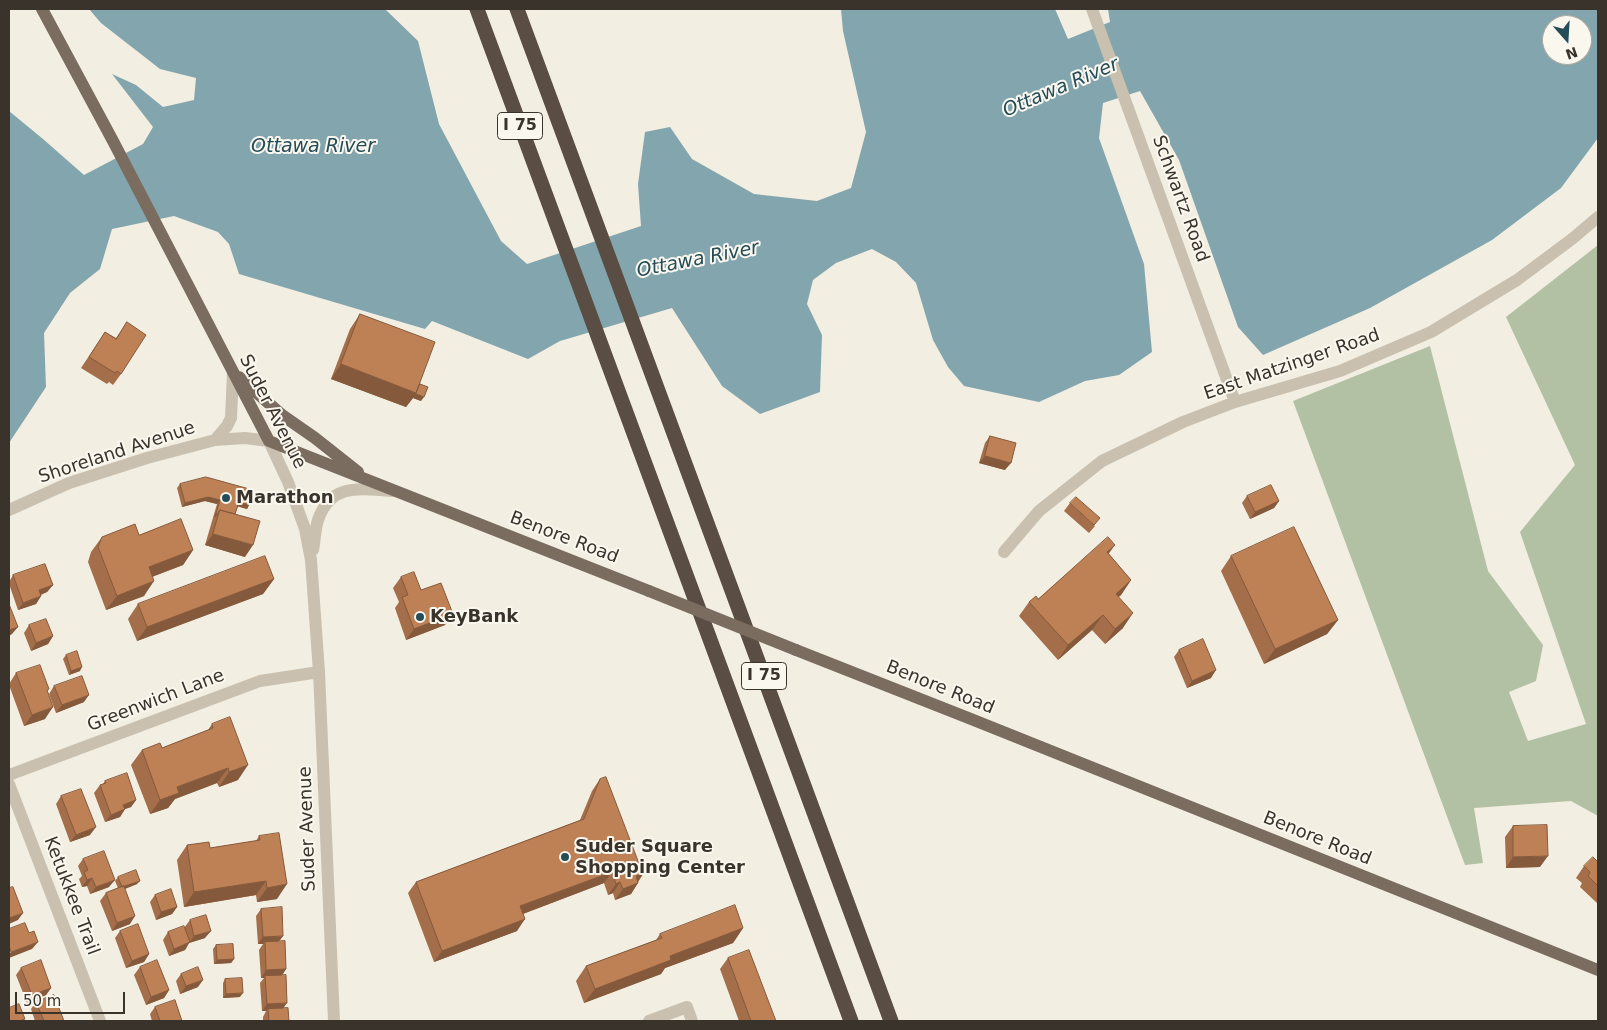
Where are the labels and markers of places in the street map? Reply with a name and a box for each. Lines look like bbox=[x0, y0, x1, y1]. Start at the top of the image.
place label: Marathon bbox=[236, 487, 334, 509]
marker: Marathon bbox=[220, 492, 232, 504]
place label: KeyBank bbox=[430, 606, 518, 628]
marker: KeyBank bbox=[414, 611, 426, 623]
place label: Suder Square Shopping Center bbox=[575, 836, 745, 879]
marker: Suder Square Shopping Center bbox=[559, 851, 571, 863]

